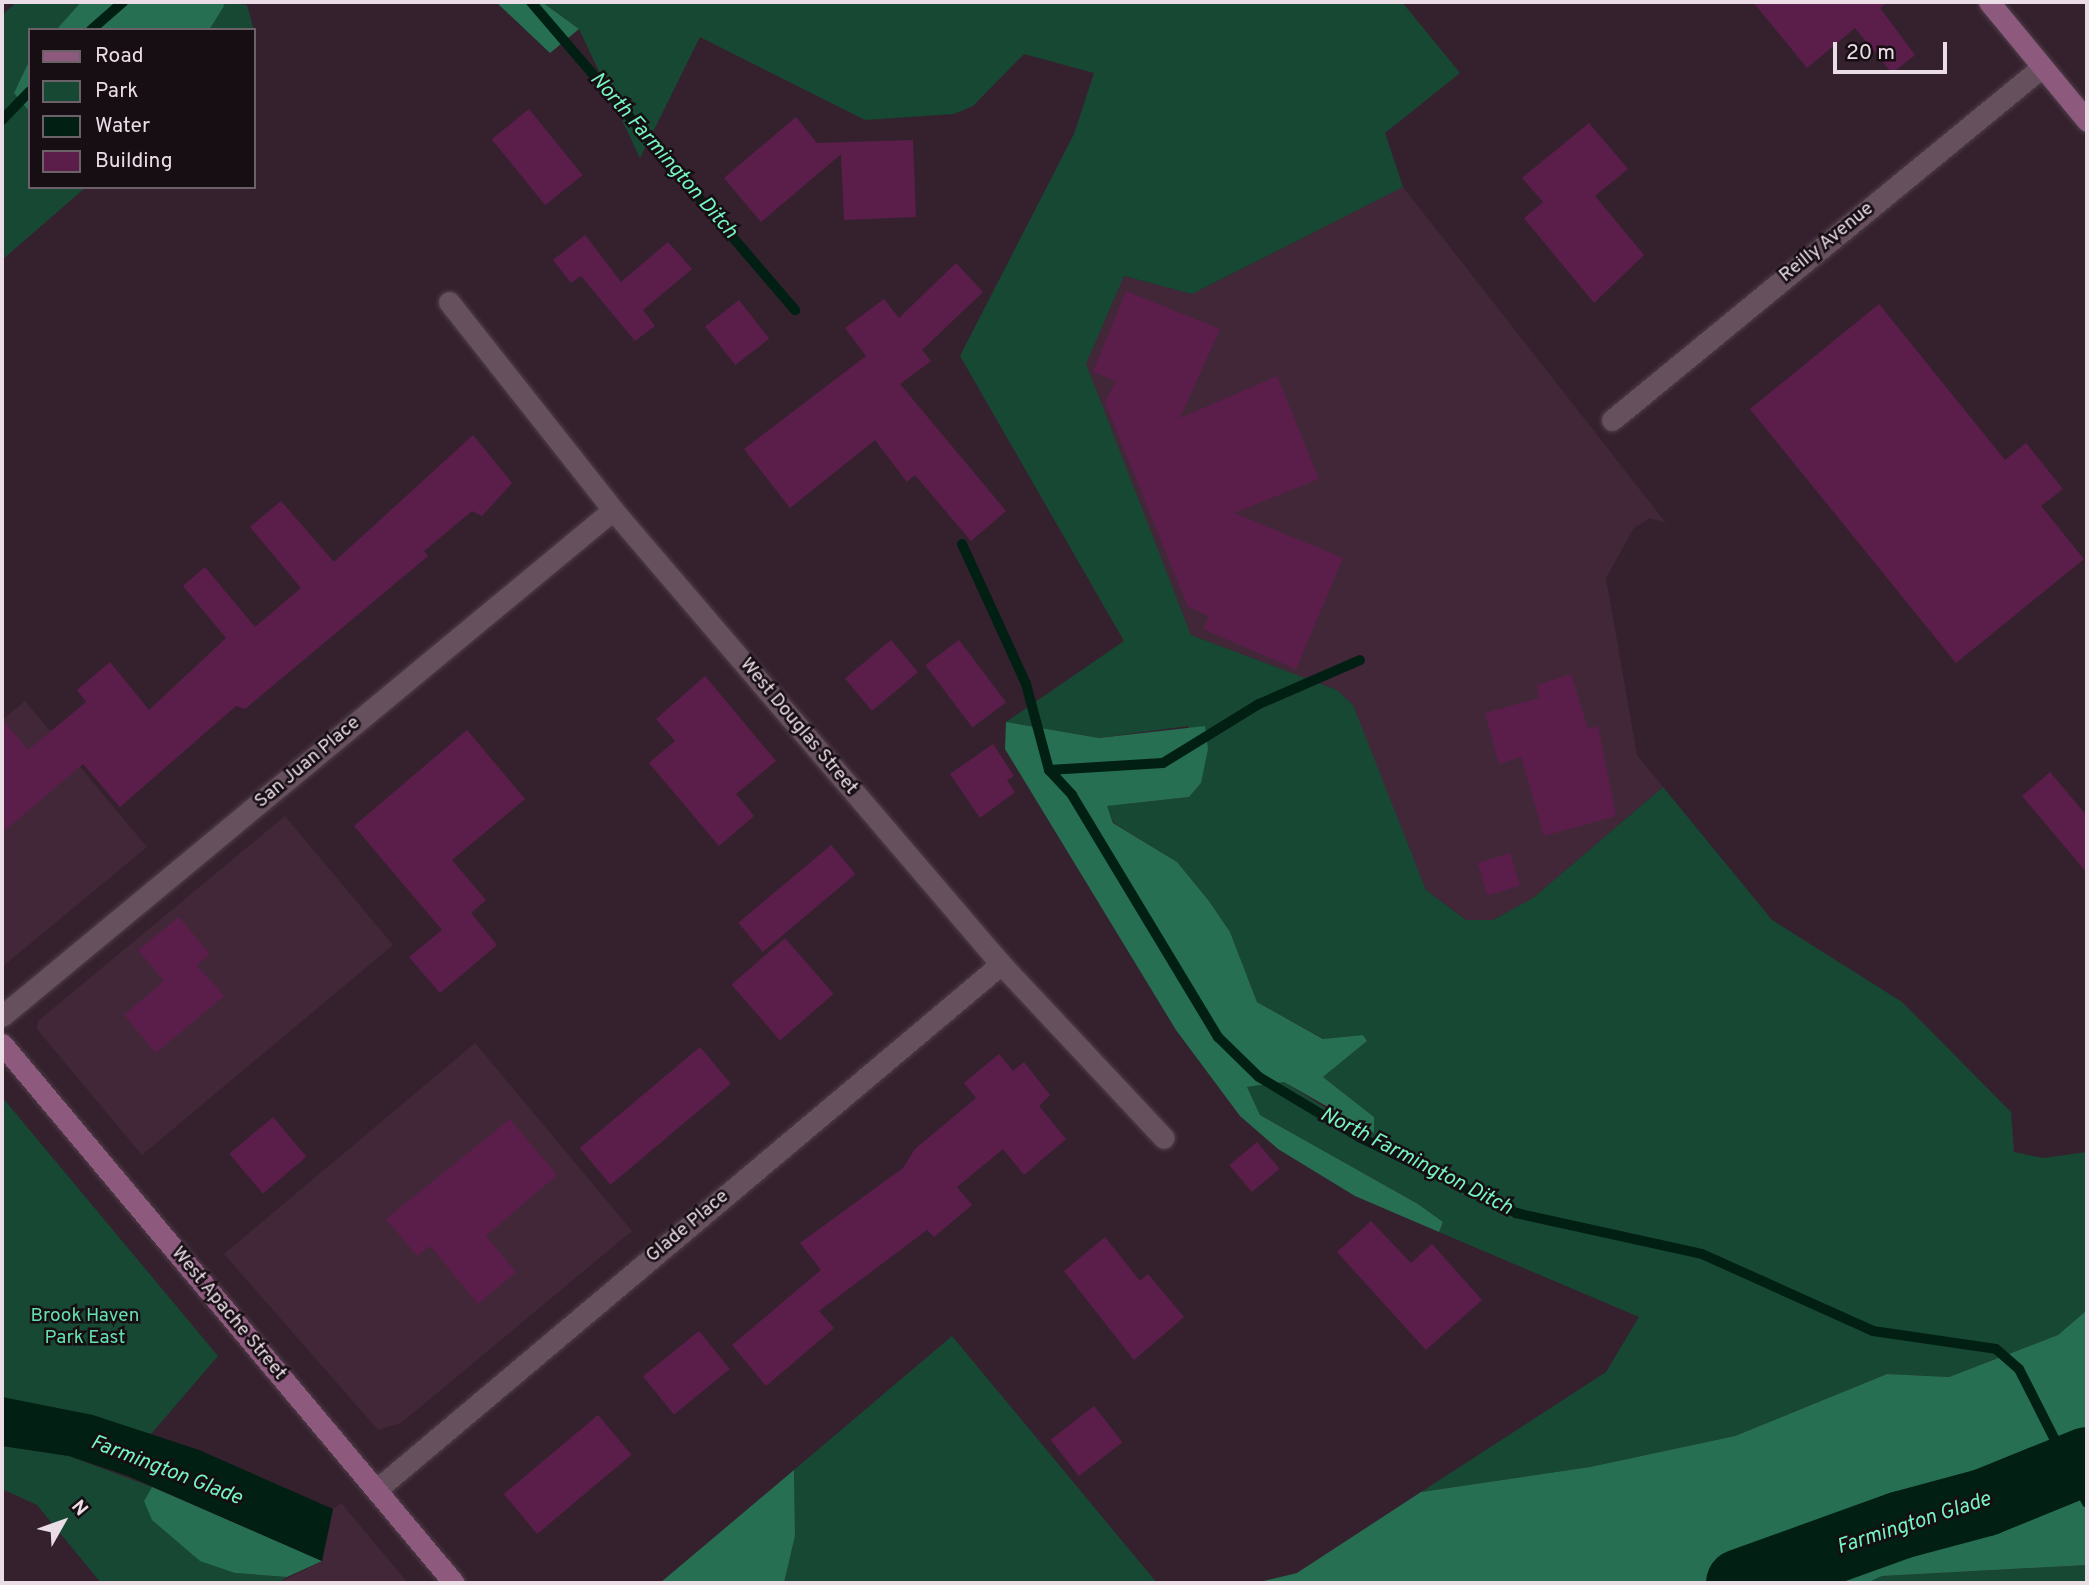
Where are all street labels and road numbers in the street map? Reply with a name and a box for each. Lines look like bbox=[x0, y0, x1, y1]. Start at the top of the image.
street label: Reilly Avenue bbox=[1775, 198, 1879, 288]
street label: West Douglas Street bbox=[734, 654, 862, 800]
street label: San Juan Place bbox=[251, 712, 365, 814]
street label: Glade Place bbox=[642, 1186, 734, 1268]
street label: West Apache Street bbox=[165, 1242, 291, 1386]

